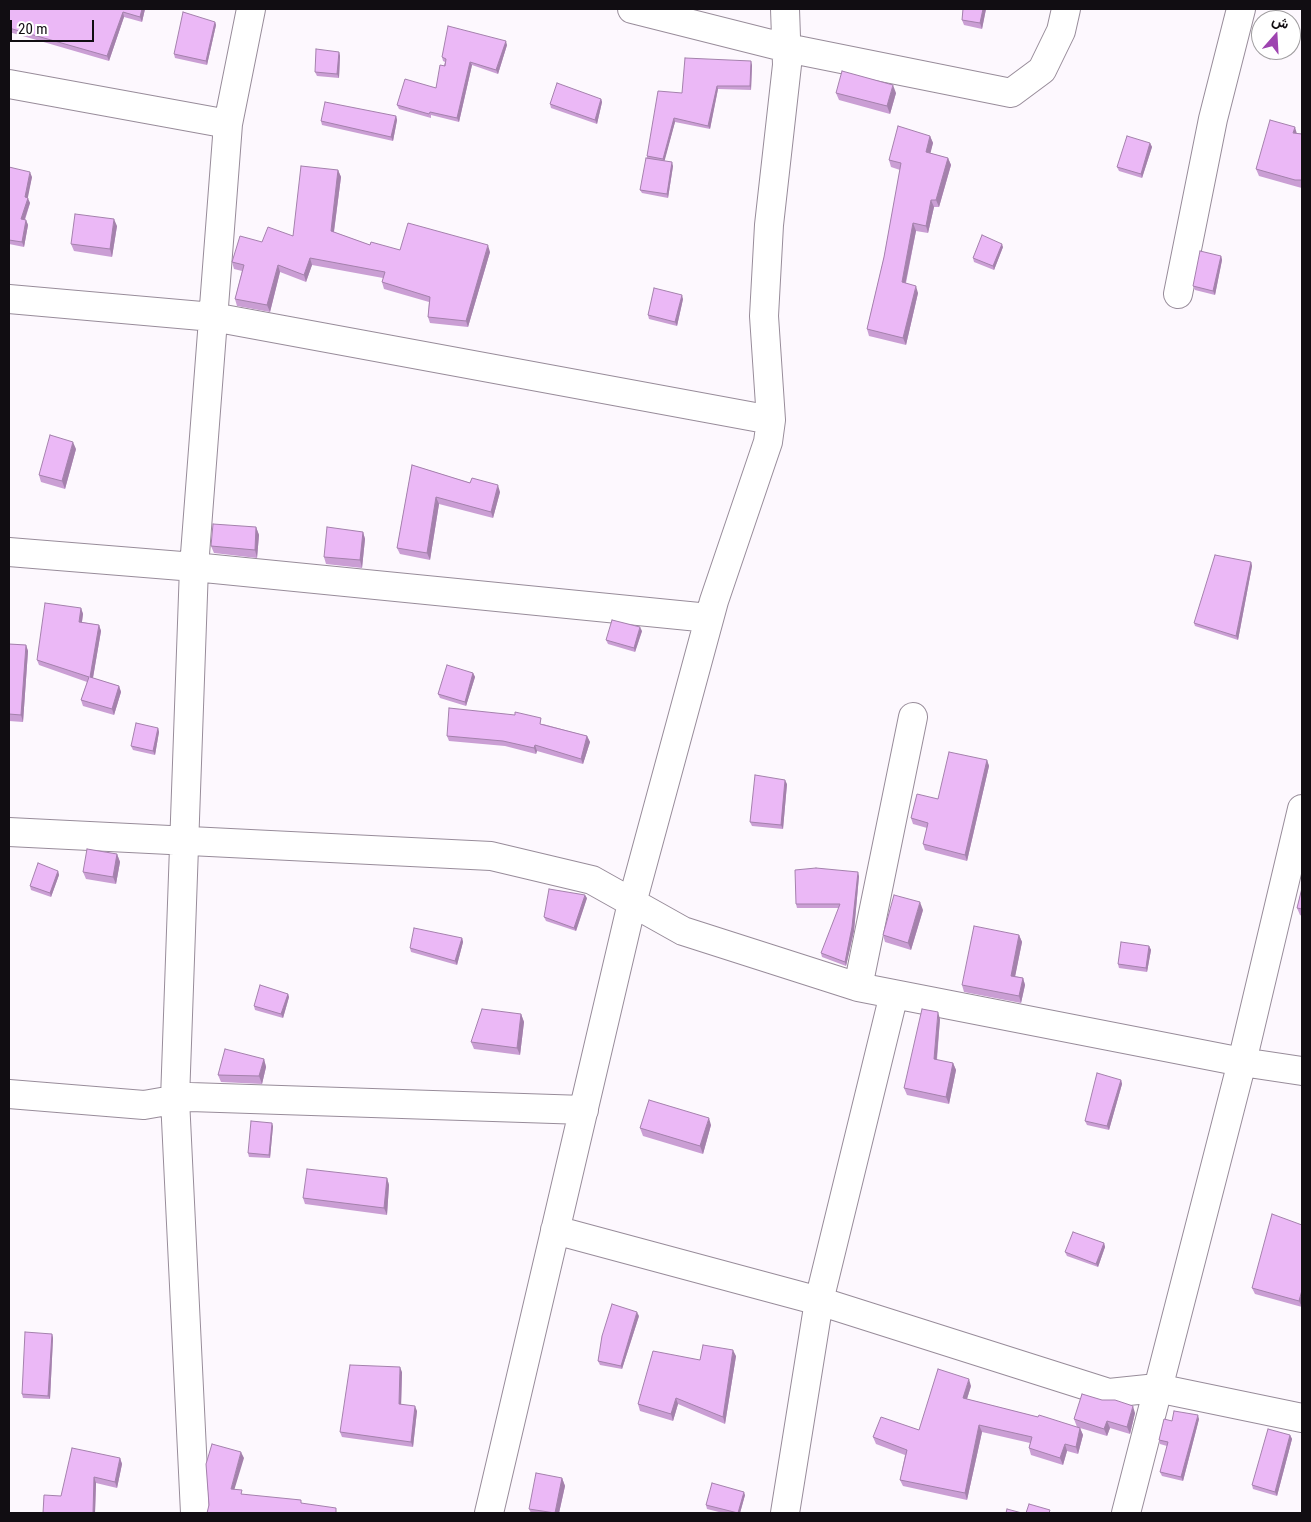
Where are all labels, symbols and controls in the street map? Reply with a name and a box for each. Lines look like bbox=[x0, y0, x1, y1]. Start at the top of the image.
scale bar bbox=[12, 10, 96, 42]
north arrow bbox=[1251, 10, 1301, 60]
text: ش bbox=[1270, 11, 1291, 32]
text: 20 m bbox=[18, 20, 48, 38]

